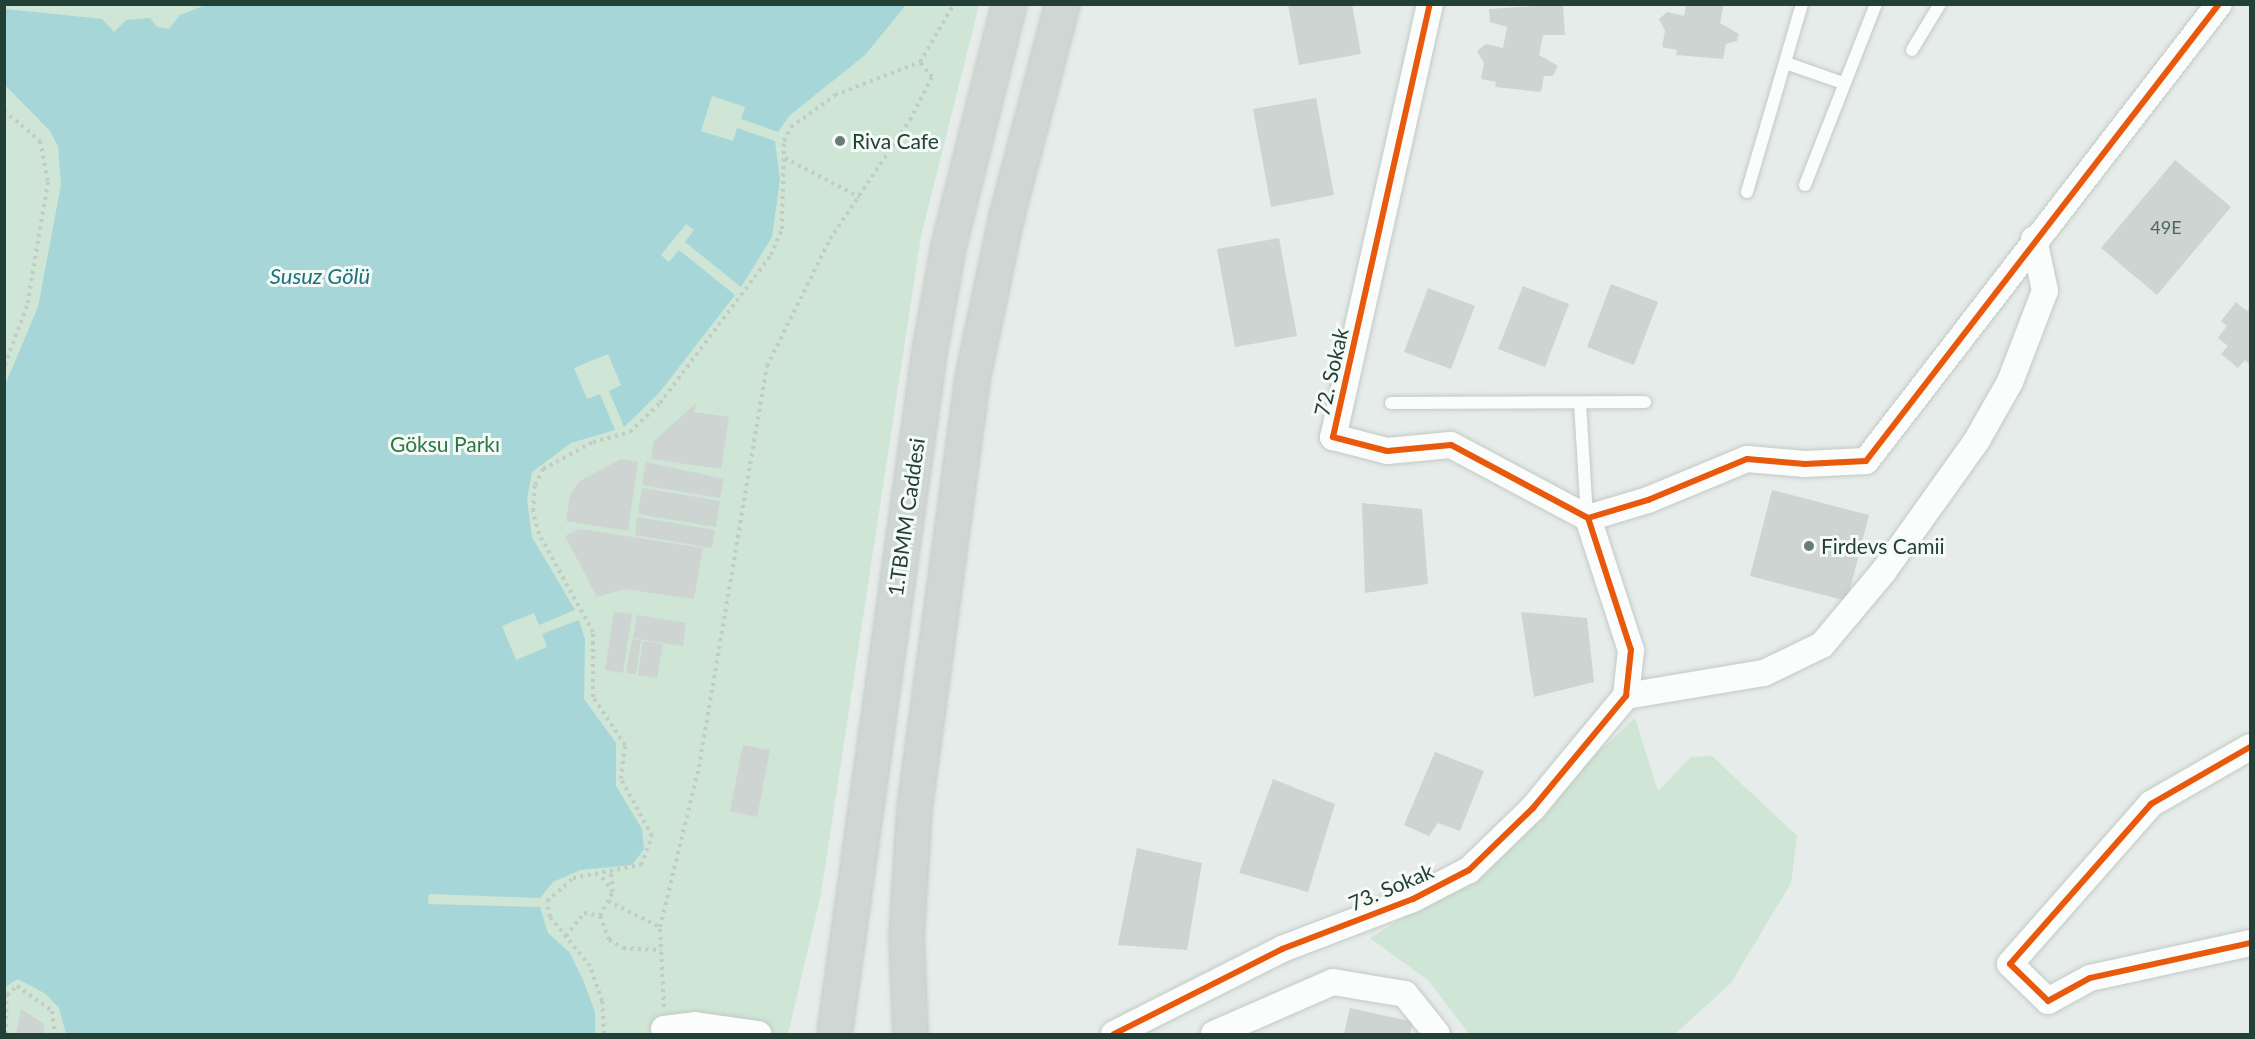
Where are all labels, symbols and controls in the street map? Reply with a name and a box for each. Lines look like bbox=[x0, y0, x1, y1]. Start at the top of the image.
place label: Riva Cafe bbox=[852, 128, 939, 154]
marker: Riva Cafe bbox=[833, 134, 847, 148]
house number: 49E bbox=[2150, 216, 2182, 238]
water label: Susuz Gölü bbox=[270, 263, 370, 289]
street label: 72. Sokak bbox=[1309, 325, 1353, 419]
park label: Göksu Parkı bbox=[390, 431, 500, 457]
street label: 1.TBMM Caddesi bbox=[882, 436, 930, 598]
place label: Firdevs Camii bbox=[1821, 533, 1945, 559]
marker: Firdevs Camii bbox=[1802, 539, 1816, 553]
street label: 73. Sokak bbox=[1345, 858, 1437, 916]

